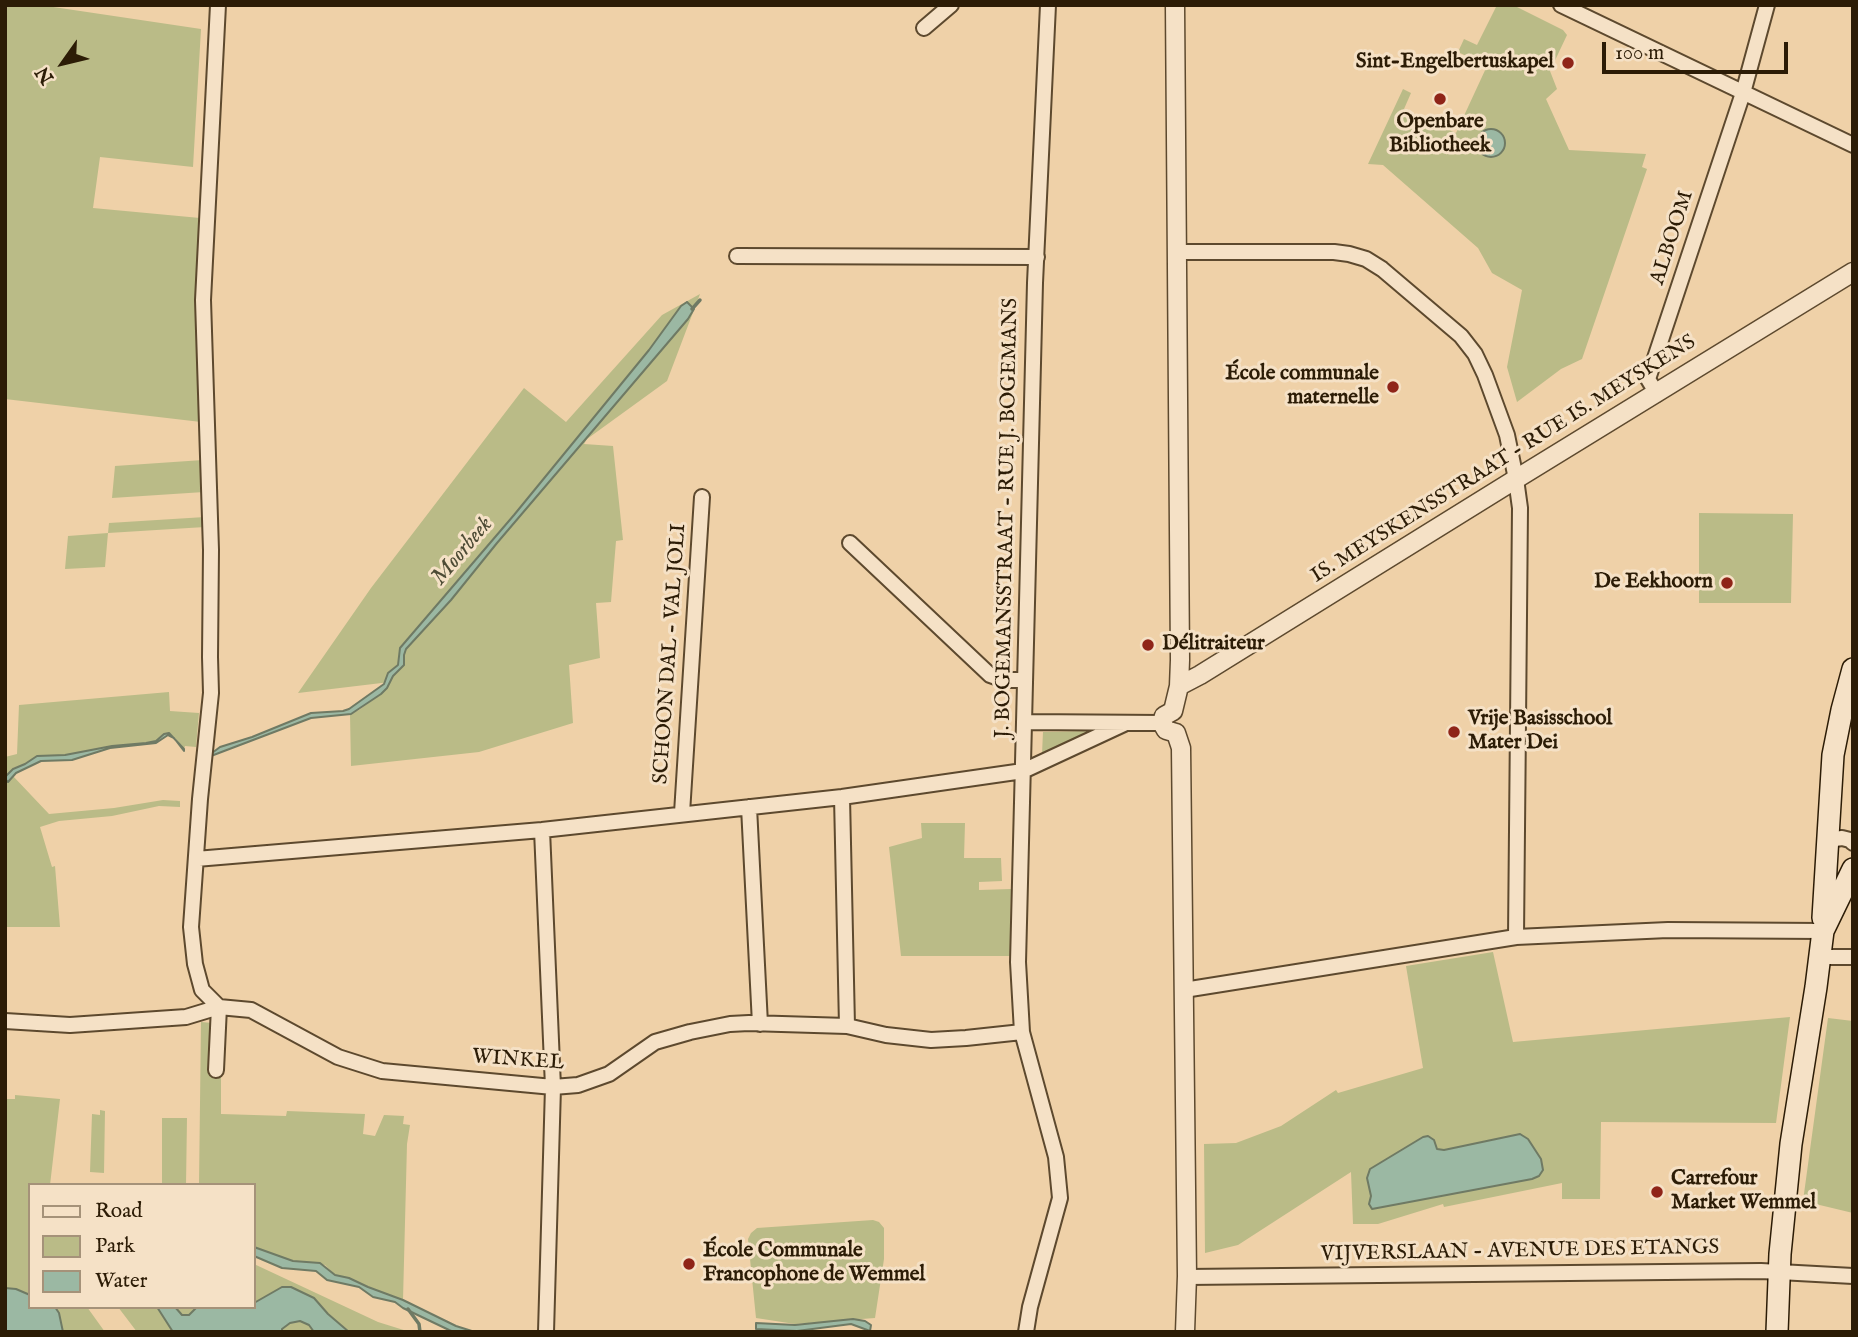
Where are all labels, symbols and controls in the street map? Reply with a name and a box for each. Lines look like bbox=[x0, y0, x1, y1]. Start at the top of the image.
north arrow bbox=[28, 28, 98, 98]
scale bar bbox=[1606, 28, 1792, 72]
text: 100 m bbox=[1615, 40, 1664, 67]
place label: Sint-Engelbertuskapel bbox=[1356, 50, 1554, 76]
marker: Sint-Engelbertuskapel bbox=[1560, 55, 1576, 71]
text: N bbox=[31, 61, 60, 88]
marker: Openbare Bibliotheek bbox=[1432, 91, 1448, 107]
place label: Openbare Bibliotheek bbox=[1389, 110, 1491, 160]
street label: ALBOOM bbox=[1646, 188, 1700, 288]
street label: J. BOGEMANSSTRAAT - RUE J. BOGEMANS bbox=[992, 298, 1024, 738]
street label: IS. MEYSKENSSTRAAT - RUE IS. MEYSKENS bbox=[1307, 330, 1701, 590]
place label: École communale maternelle bbox=[1225, 362, 1379, 412]
marker: École communale maternelle bbox=[1385, 379, 1401, 395]
water label: Moorbeek bbox=[426, 512, 500, 592]
street label: SCHOON DAL - VAL JOLI bbox=[649, 523, 693, 785]
place label: De Eekhoorn bbox=[1594, 570, 1713, 596]
marker: De Eekhoorn bbox=[1719, 575, 1735, 591]
place label: Délitraiteur bbox=[1162, 632, 1265, 658]
marker: Délitraiteur bbox=[1140, 637, 1156, 653]
place label: Vrije Basisschool Mater Dei bbox=[1468, 707, 1612, 757]
marker: Vrije Basisschool Mater Dei bbox=[1446, 724, 1462, 740]
street label: WINKEL bbox=[471, 1045, 565, 1077]
place label: Carrefour Market Wemmel bbox=[1671, 1167, 1816, 1217]
legend bbox=[28, 1183, 256, 1309]
marker: Carrefour Market Wemmel bbox=[1649, 1184, 1665, 1200]
text: Road bbox=[95, 1198, 142, 1225]
text: Park bbox=[95, 1233, 135, 1260]
street label: VIJVERSLAAN - AVENUE DES ETANGS bbox=[1321, 1236, 1719, 1268]
place label: École Communale Francophone de Wemmel bbox=[703, 1239, 925, 1289]
marker: École Communale Francophone de Wemmel bbox=[681, 1256, 697, 1272]
text: Water bbox=[95, 1268, 147, 1295]

